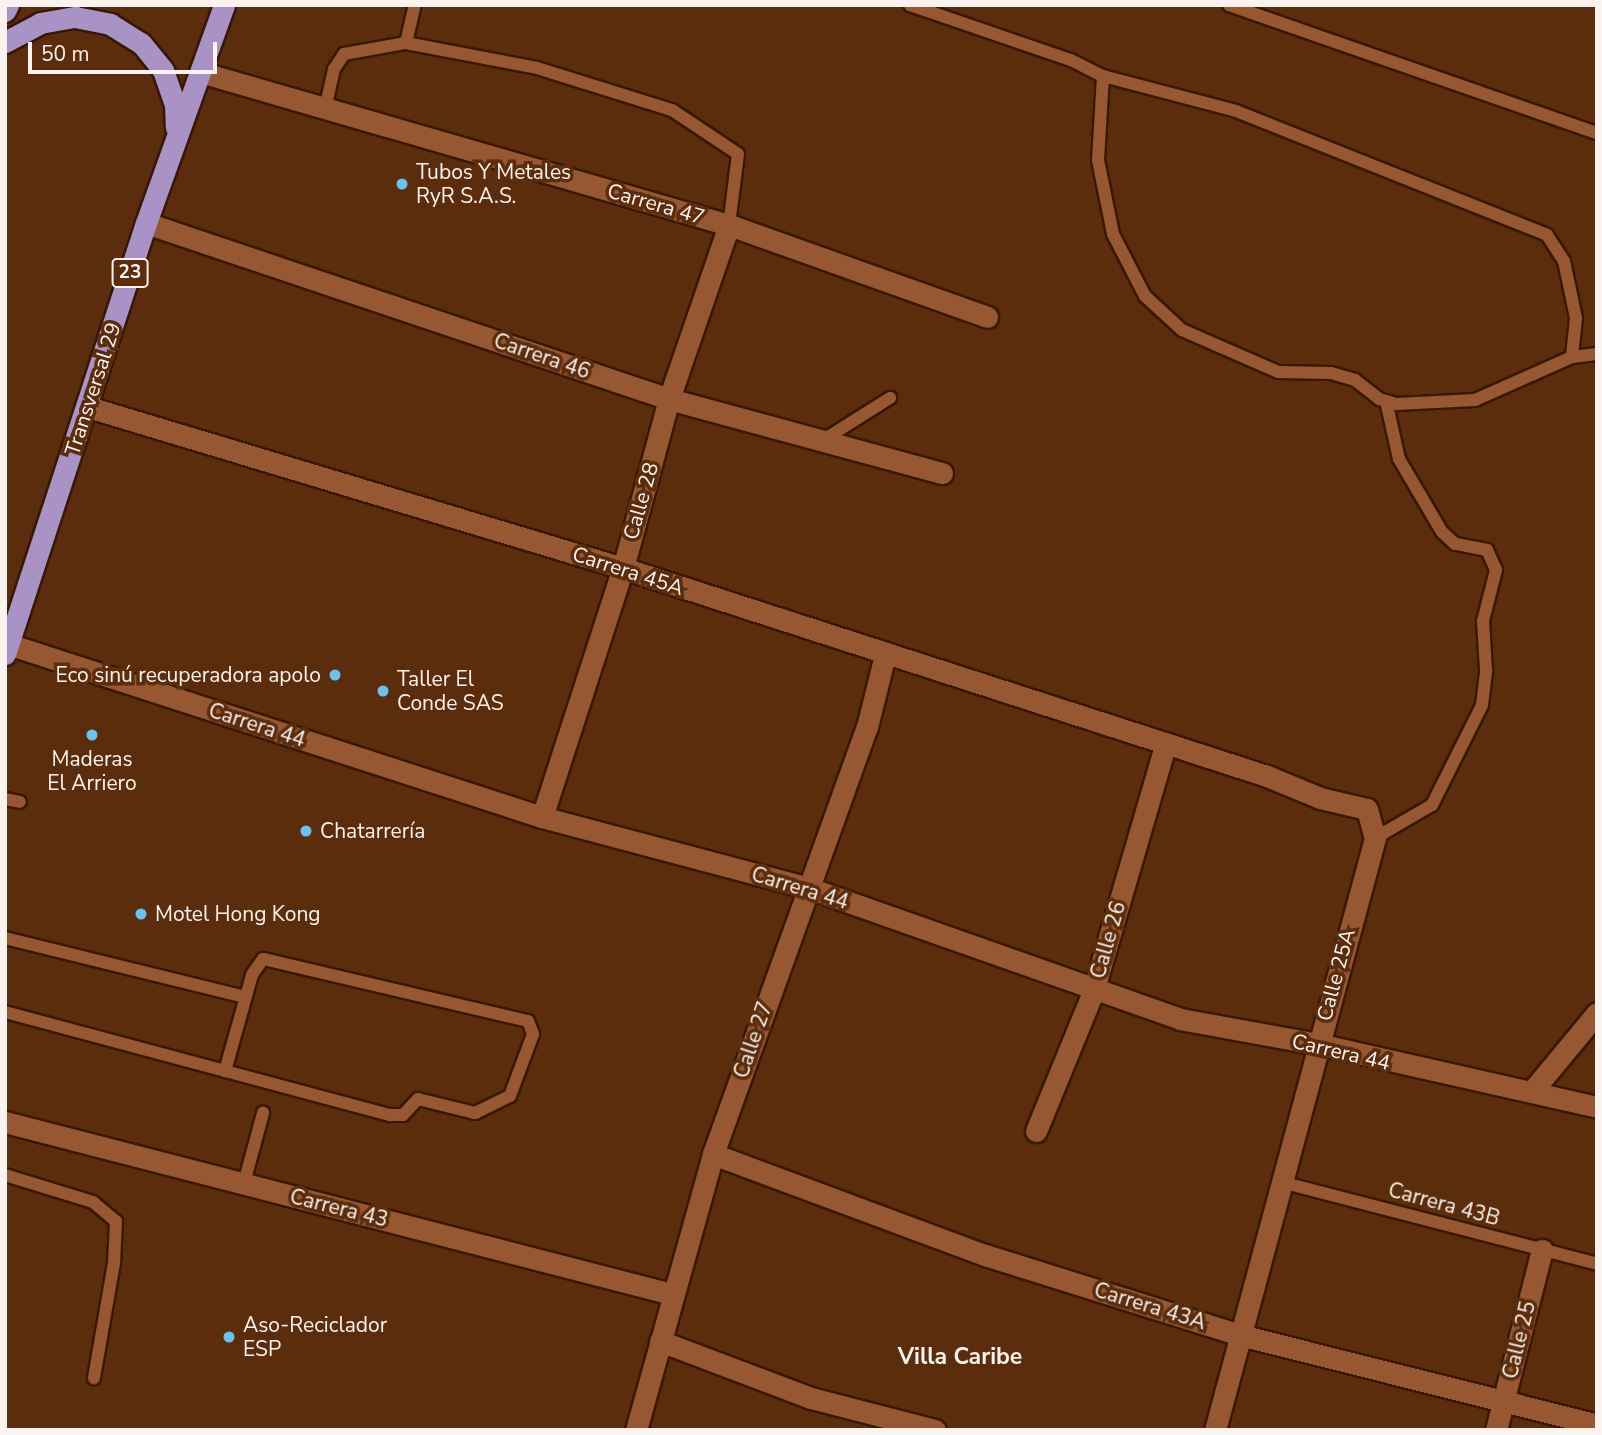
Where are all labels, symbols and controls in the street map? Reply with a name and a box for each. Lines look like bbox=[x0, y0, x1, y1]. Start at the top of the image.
scale bar bbox=[32, 28, 220, 72]
text: 50 m bbox=[41, 40, 90, 68]
place label: Tubos Y Metales RyR S.A.S. bbox=[416, 159, 571, 209]
marker: Tubos Y Metales RyR S.A.S. bbox=[394, 176, 410, 192]
street label: Carrera 47 bbox=[604, 178, 708, 230]
road number: 23 bbox=[111, 258, 149, 288]
street label: Transversal 29 bbox=[60, 319, 126, 459]
street label: Carrera 46 bbox=[491, 328, 593, 384]
street label: Calle 28 bbox=[618, 460, 664, 542]
street label: Carrera 45A bbox=[569, 541, 687, 601]
place label: Eco sinú recuperadora apolo bbox=[55, 662, 321, 688]
place label: Taller El Conde SAS bbox=[397, 666, 504, 716]
marker: Eco sinú recuperadora apolo bbox=[327, 667, 343, 683]
marker: Taller El Conde SAS bbox=[375, 683, 391, 699]
street label: Carrera 44 bbox=[205, 698, 309, 752]
marker: Maderas El Arriero bbox=[84, 727, 100, 743]
place label: Maderas El Arriero bbox=[47, 746, 137, 796]
place label: Chatarrería bbox=[320, 818, 425, 844]
marker: Chatarrería bbox=[298, 823, 314, 839]
street label: Carrera 44 bbox=[748, 861, 852, 915]
street label: Calle 26 bbox=[1085, 899, 1131, 981]
place label: Motel Hong Kong bbox=[155, 901, 321, 927]
marker: Motel Hong Kong bbox=[133, 906, 149, 922]
street label: Calle 25A bbox=[1312, 926, 1360, 1024]
street label: Calle 27 bbox=[728, 999, 778, 1081]
street label: Carrera 44 bbox=[1289, 1028, 1393, 1076]
street label: Carrera 43B bbox=[1386, 1177, 1502, 1231]
street label: Carrera 43 bbox=[287, 1184, 391, 1232]
street label: Carrera 43A bbox=[1091, 1277, 1209, 1335]
street label: Calle 25 bbox=[1497, 1299, 1541, 1381]
place label: Aso-Reciclador ESP bbox=[243, 1312, 387, 1362]
marker: Aso-Reciclador ESP bbox=[221, 1329, 237, 1345]
district label: Villa Caribe bbox=[898, 1343, 1022, 1371]

